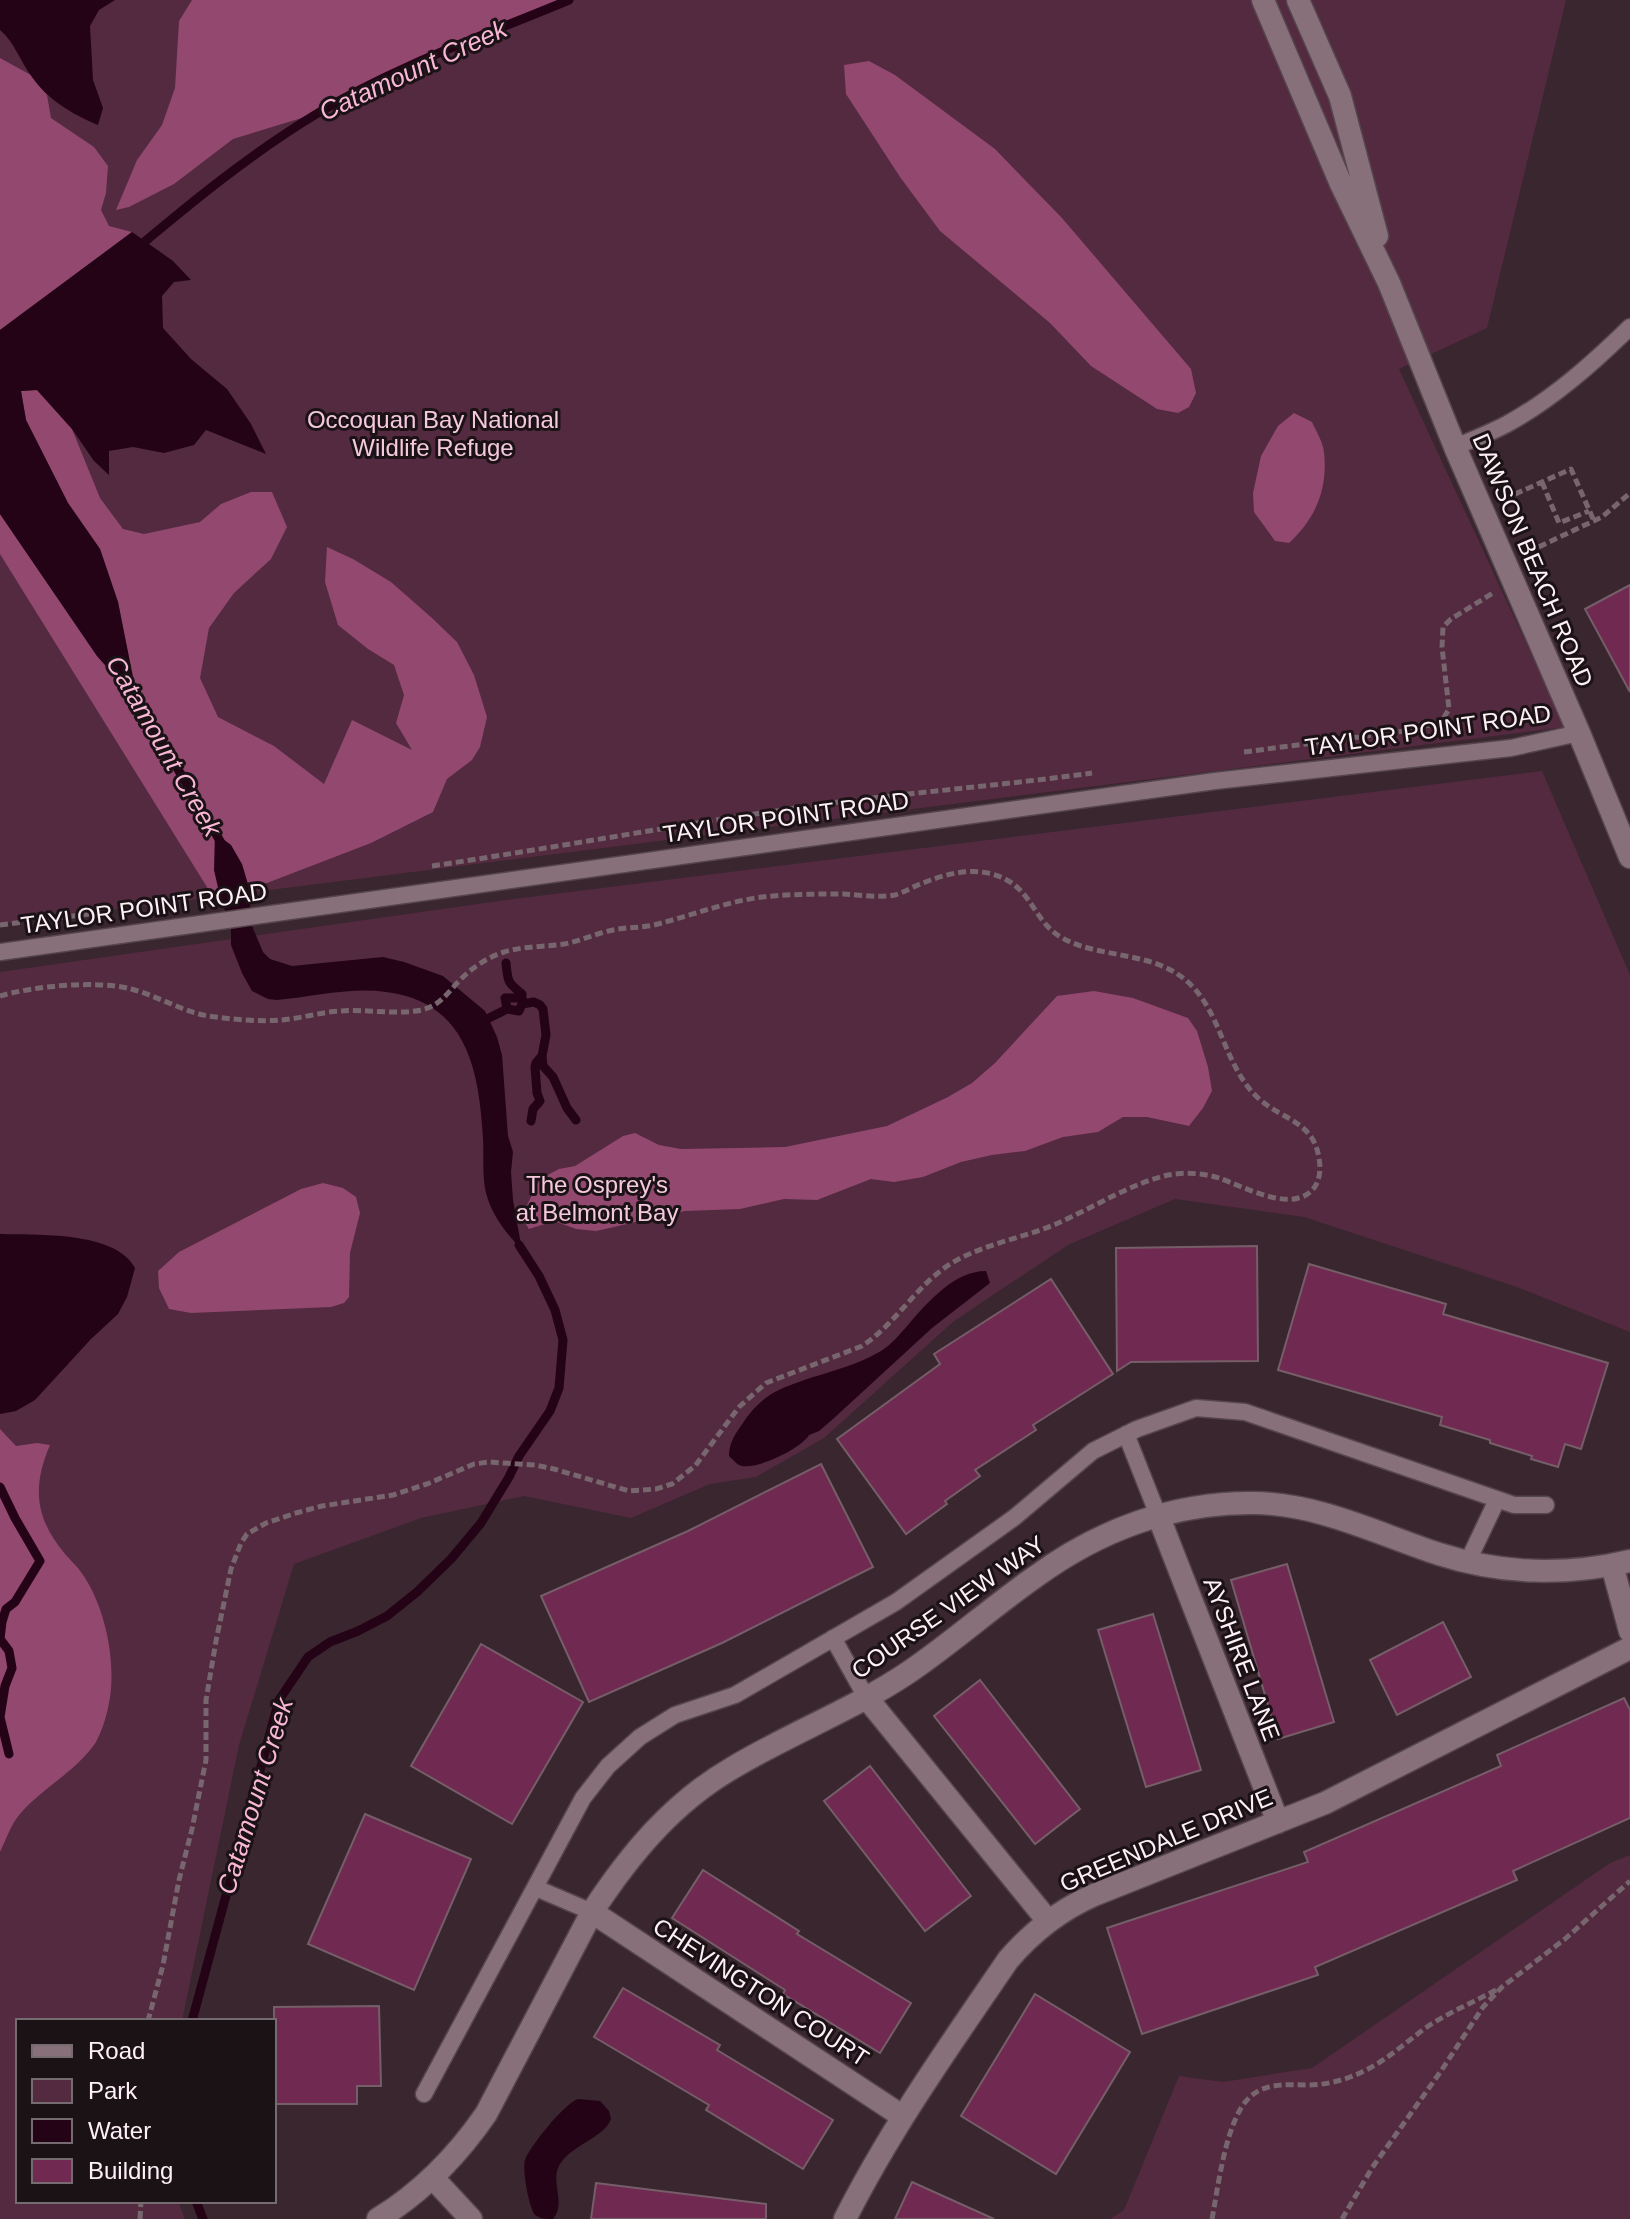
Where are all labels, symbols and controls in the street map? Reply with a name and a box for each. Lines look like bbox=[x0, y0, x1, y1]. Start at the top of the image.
water label: Catamount Creek bbox=[314, 13, 513, 127]
park label: Occoquan Bay National Wildlife Refuge bbox=[307, 406, 559, 461]
street label: DAWSON BEACH ROAD bbox=[1467, 429, 1599, 691]
water label: Catamount Creek bbox=[100, 650, 229, 843]
street label: TAYLOR POINT ROAD bbox=[1303, 699, 1553, 761]
street label: TAYLOR POINT ROAD bbox=[661, 786, 911, 848]
street label: TAYLOR POINT ROAD bbox=[19, 877, 269, 939]
park label: The Osprey's at Belmont Bay bbox=[516, 1171, 678, 1226]
street label: COURSE VIEW WAY bbox=[846, 1530, 1050, 1684]
street label: AYSHIRE LANE bbox=[1198, 1573, 1286, 1745]
water label: Catamount Creek bbox=[211, 1692, 300, 1898]
street label: GREENDALE DRIVE bbox=[1056, 1783, 1276, 1897]
street label: CHEVINGTON COURT bbox=[648, 1912, 874, 2072]
legend bbox=[16, 2019, 276, 2203]
text: Road bbox=[88, 2037, 145, 2064]
text: Park bbox=[88, 2077, 138, 2104]
text: Water bbox=[88, 2117, 151, 2144]
text: Building bbox=[88, 2157, 173, 2184]

